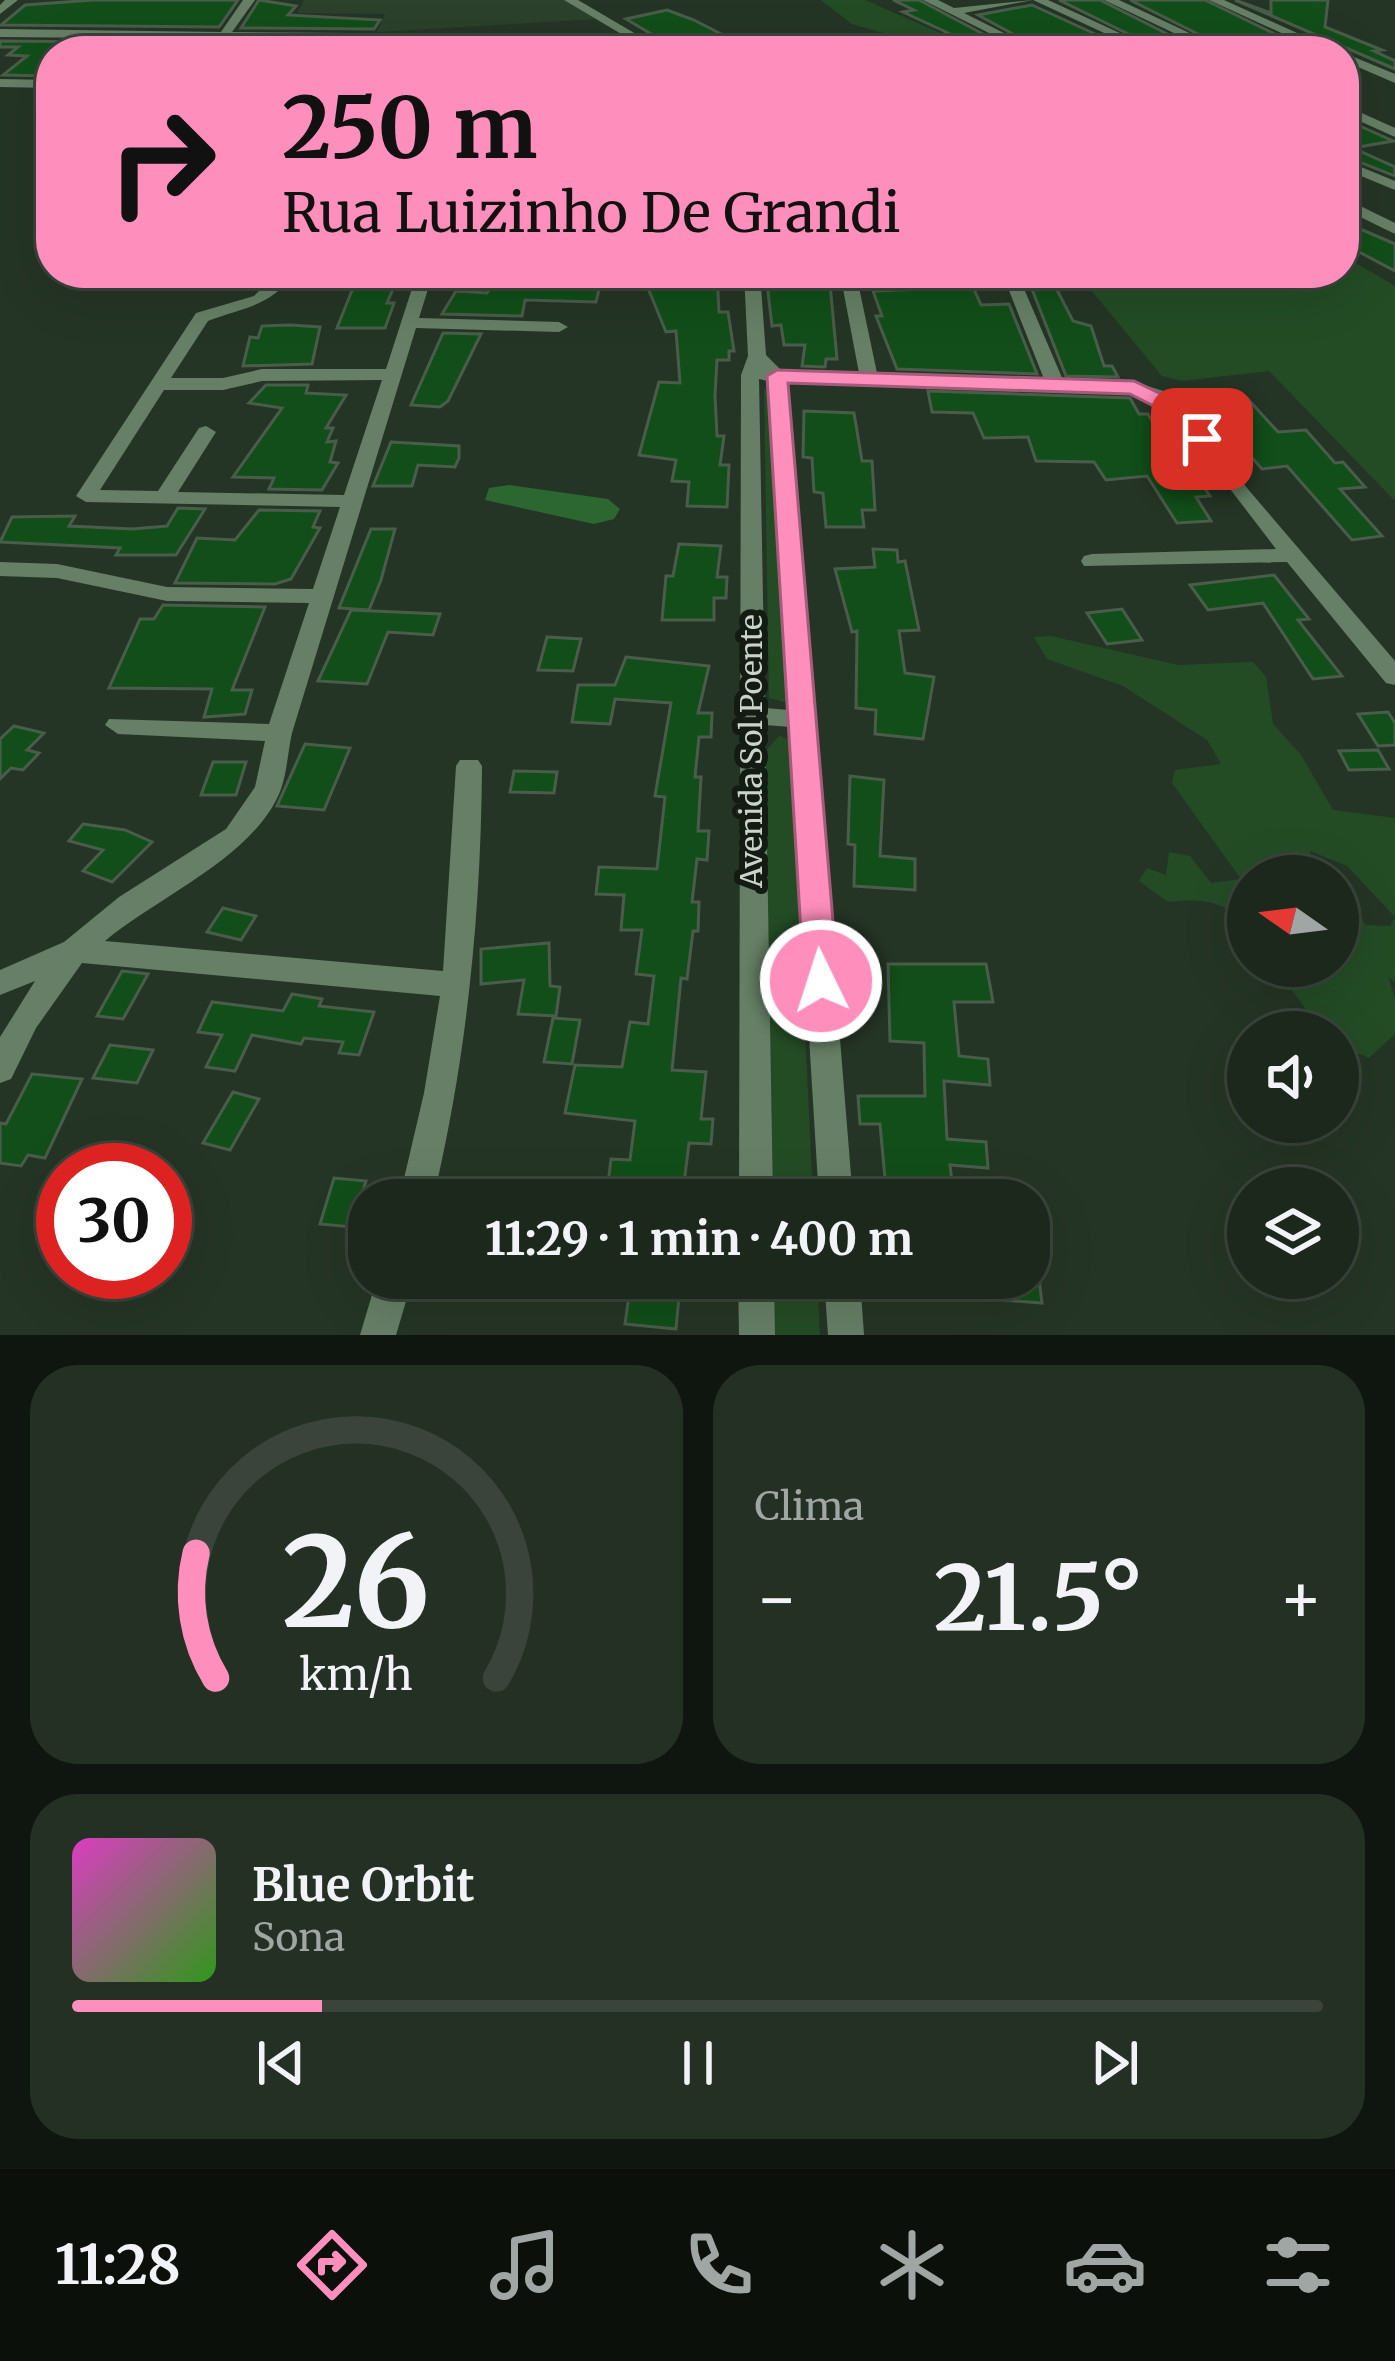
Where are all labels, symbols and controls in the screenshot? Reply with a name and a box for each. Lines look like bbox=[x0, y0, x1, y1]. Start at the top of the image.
text: 250 m bbox=[282, 75, 537, 181]
icon: right bbox=[84, 84, 240, 240]
text: Rua Luizinho De Grandi bbox=[282, 179, 900, 247]
pin bbox=[1151, 388, 1253, 490]
icon: arrive bbox=[1169, 406, 1235, 472]
street label: Avenida Sol Poente bbox=[732, 614, 770, 889]
north arrow bbox=[1227, 855, 1359, 987]
map controls bbox=[1227, 855, 1359, 1299]
position arrow bbox=[758, 918, 884, 1044]
button: sound bbox=[1227, 1011, 1359, 1143]
speed limit sign: 30 bbox=[36, 1143, 192, 1299]
button: layers bbox=[1227, 1167, 1359, 1299]
text: 11:29 · 1 min · 400 m bbox=[485, 1211, 913, 1267]
text: Clima bbox=[755, 1482, 864, 1531]
text: 26 bbox=[282, 1504, 430, 1661]
text: 21.5° bbox=[934, 1541, 1144, 1655]
text: − bbox=[755, 1557, 799, 1640]
text: + bbox=[1279, 1557, 1323, 1640]
text: km/h bbox=[299, 1647, 413, 1701]
text: Blue Orbit bbox=[252, 1857, 475, 1913]
text: Sona bbox=[252, 1913, 345, 1962]
icon: previous bbox=[248, 2030, 314, 2096]
icon: pause bbox=[665, 2030, 731, 2096]
icon: next bbox=[1082, 2030, 1148, 2096]
icon: directions bbox=[290, 2223, 374, 2307]
icon: music bbox=[483, 2223, 567, 2307]
icon: phone bbox=[677, 2223, 761, 2307]
icon: climate bbox=[870, 2223, 954, 2307]
icon: car bbox=[1063, 2223, 1147, 2307]
icon: filters bbox=[1256, 2223, 1340, 2307]
text: 11:28 bbox=[55, 2231, 181, 2299]

